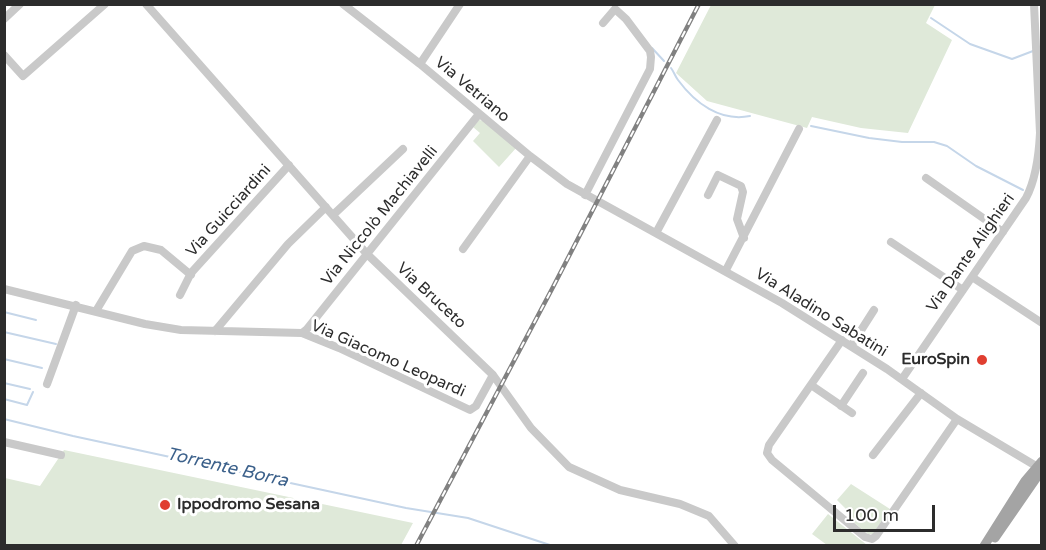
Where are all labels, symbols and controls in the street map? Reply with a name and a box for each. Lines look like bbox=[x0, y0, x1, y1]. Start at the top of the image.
street label: Via Vetriano bbox=[431, 53, 513, 127]
street label: Via Niccolò Machiavelli bbox=[318, 142, 442, 290]
street label: Via Guicciardini bbox=[183, 161, 275, 261]
street label: Via Dante Alighieri bbox=[923, 190, 1019, 316]
street label: Via Bruceto bbox=[392, 259, 470, 333]
street label: Via Aladino Sabatini bbox=[751, 265, 891, 361]
street label: Via Giacomo Leopardi bbox=[308, 316, 468, 402]
place label: EuroSpin bbox=[901, 350, 970, 370]
marker: EuroSpin bbox=[975, 353, 989, 367]
water label: Torrente Borra bbox=[164, 444, 290, 492]
scale bar bbox=[836, 493, 938, 531]
place label: Ippodromo Sesana bbox=[177, 495, 320, 515]
marker: Ippodromo Sesana bbox=[158, 498, 172, 512]
text: 100 m bbox=[844, 504, 899, 526]

